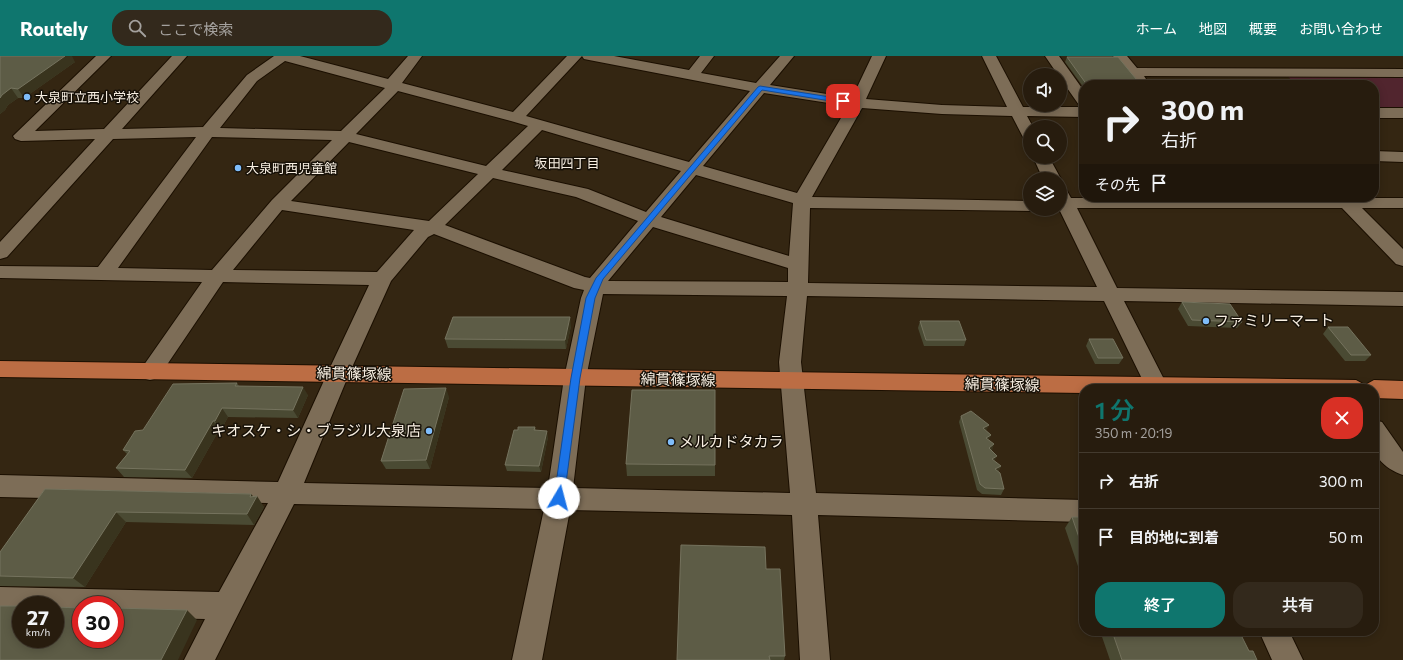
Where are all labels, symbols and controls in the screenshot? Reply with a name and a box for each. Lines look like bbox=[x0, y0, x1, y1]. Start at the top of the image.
search box bbox=[112, 10, 392, 46]
text: Routely bbox=[20, 17, 88, 40]
icon: search bbox=[126, 17, 148, 39]
text: ここで検索 bbox=[158, 20, 233, 38]
text: ホーム bbox=[1135, 20, 1177, 37]
text: 地図 bbox=[1199, 20, 1227, 37]
text: 概要 bbox=[1249, 20, 1277, 37]
text: お問い合わせ bbox=[1299, 20, 1383, 37]
map controls bbox=[1023, 68, 1067, 216]
button: sound bbox=[1023, 68, 1067, 112]
pin bbox=[826, 84, 860, 118]
place label: 大泉町立西小学校 bbox=[35, 89, 139, 105]
icon: arrive bbox=[832, 90, 854, 112]
marker: 大泉町立西小学校 bbox=[22, 92, 32, 102]
text: 300 m bbox=[1161, 92, 1244, 126]
icon: right bbox=[1095, 96, 1147, 148]
button: search bbox=[1023, 120, 1067, 164]
text: 右折 bbox=[1161, 129, 1197, 151]
district label: 坂田四丁目 bbox=[534, 155, 600, 171]
place label: 大泉町西児童館 bbox=[246, 160, 337, 176]
marker: 大泉町西児童館 bbox=[233, 163, 243, 173]
button: layers bbox=[1023, 172, 1067, 216]
icon: arrive bbox=[1148, 172, 1170, 194]
text: その先 bbox=[1095, 175, 1140, 193]
place label: ファミリーマート bbox=[1214, 311, 1334, 329]
marker: ファミリーマート bbox=[1201, 316, 1211, 326]
street label: 綿貫篠塚線 bbox=[316, 363, 392, 383]
street label: 綿貫篠塚線 bbox=[640, 369, 716, 389]
street label: 綿貫篠塚線 bbox=[964, 374, 1040, 394]
text: 1 分 bbox=[1095, 395, 1134, 424]
button: close bbox=[1321, 397, 1363, 439]
place label: キオスケ・シ・ブラジル大泉店 bbox=[211, 421, 421, 439]
text: 350 m · 20:19 bbox=[1095, 425, 1172, 441]
marker: キオスケ・シ・ブラジル大泉店 bbox=[424, 426, 434, 436]
place label: メルカドタカラ bbox=[679, 432, 784, 450]
marker: メルカドタカラ bbox=[666, 437, 676, 447]
icon: right bbox=[1095, 470, 1117, 492]
text: 右折 bbox=[1129, 472, 1159, 490]
text: 300 m bbox=[1319, 472, 1363, 490]
position arrow bbox=[538, 477, 580, 519]
icon: arrive bbox=[1095, 526, 1117, 548]
text: 目的地に到着 bbox=[1129, 528, 1219, 546]
text: 50 m bbox=[1329, 528, 1363, 546]
button: 終了 bbox=[1095, 582, 1225, 628]
button: 共有 bbox=[1233, 582, 1363, 628]
speed limit sign: 30 bbox=[72, 596, 124, 648]
text: 27 bbox=[27, 605, 49, 629]
text: km/h bbox=[26, 626, 50, 638]

